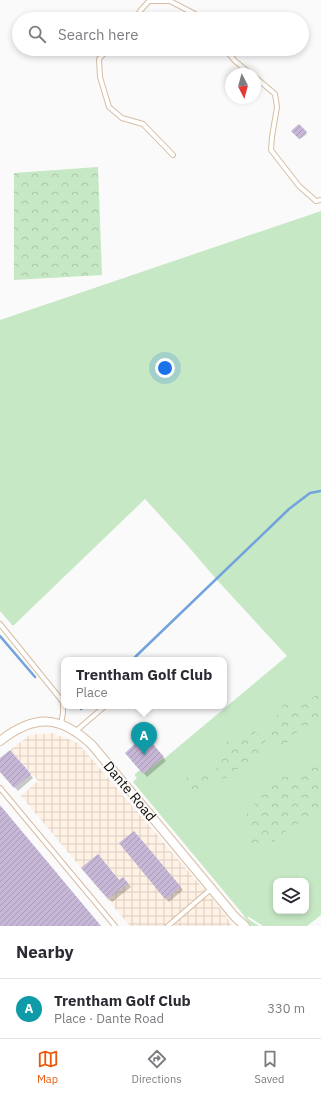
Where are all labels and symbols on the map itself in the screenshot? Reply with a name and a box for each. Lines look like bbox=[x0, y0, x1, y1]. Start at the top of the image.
north arrow bbox=[225, 68, 261, 104]
your location bbox=[155, 358, 175, 378]
pin: A bbox=[131, 722, 157, 755]
street label: Dante Road bbox=[100, 757, 160, 825]

